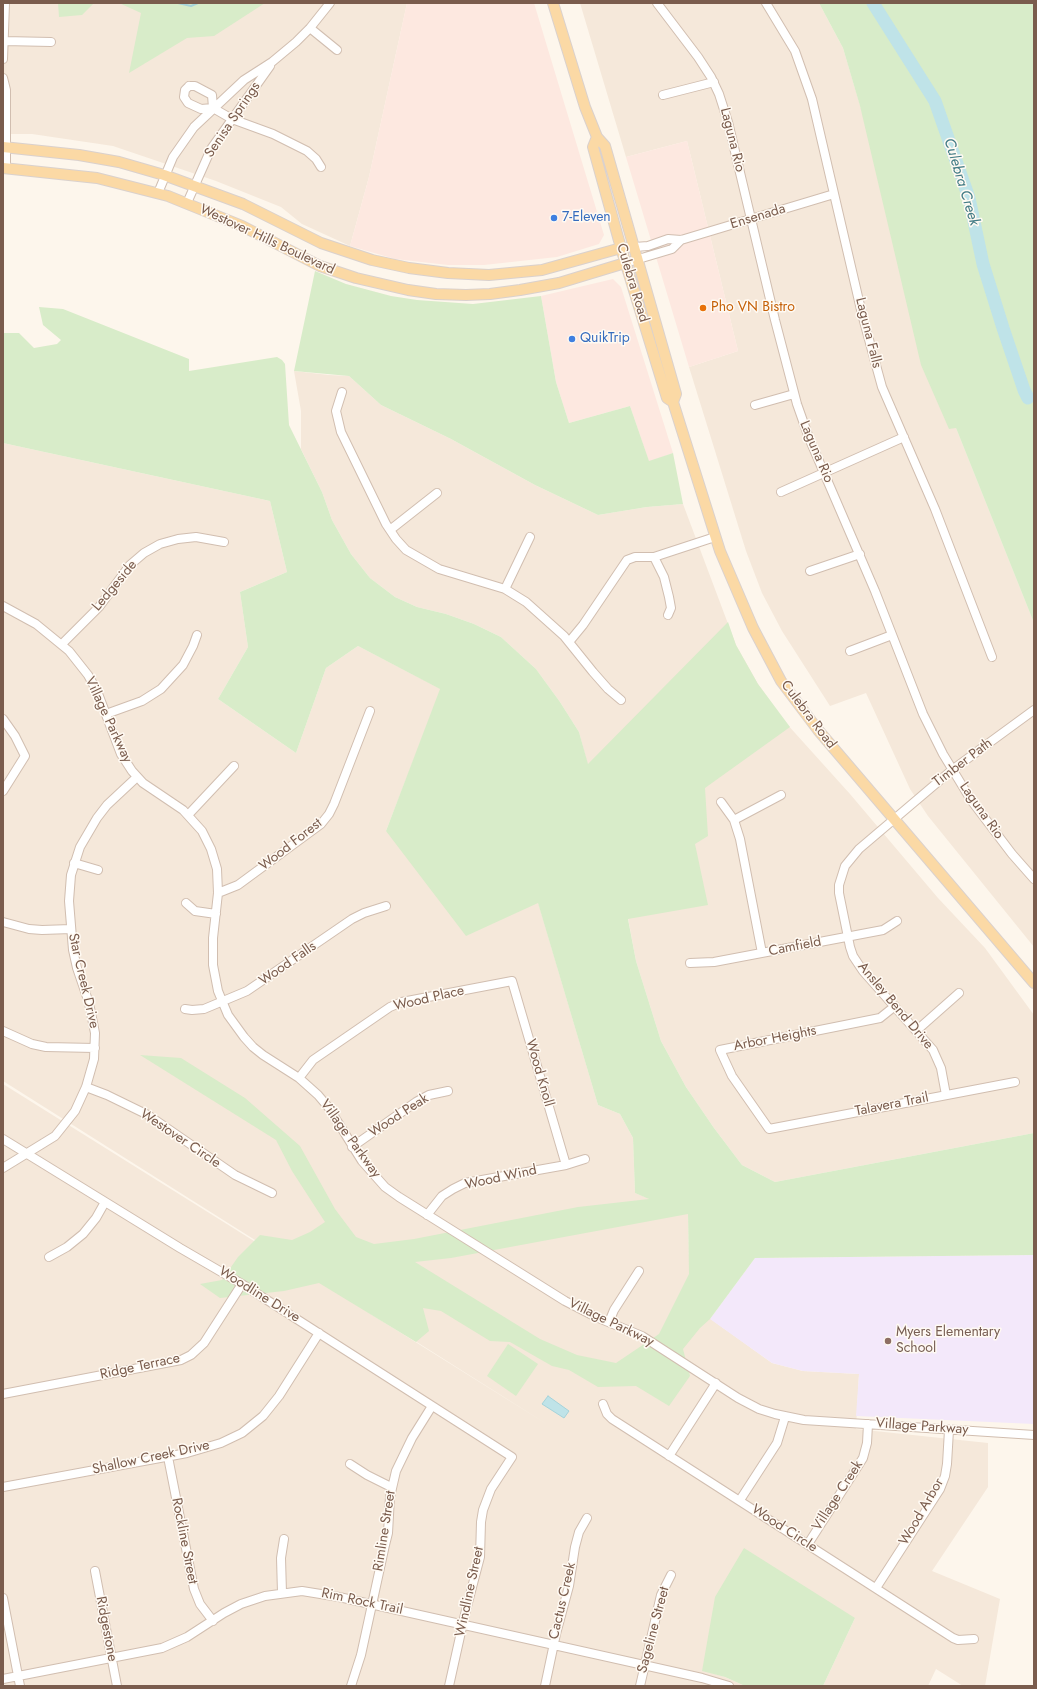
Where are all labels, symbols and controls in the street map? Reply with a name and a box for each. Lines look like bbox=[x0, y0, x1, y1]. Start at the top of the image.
street label: Senisa Springs bbox=[202, 79, 264, 161]
street label: Laguna Rio bbox=[716, 106, 748, 174]
water label: Culebra Creek bbox=[939, 136, 983, 228]
street label: Westover Hills Boulevard bbox=[197, 201, 337, 279]
street label: Ensenada bbox=[728, 201, 788, 233]
place label: 7-Eleven bbox=[562, 210, 611, 226]
marker: 7-Eleven bbox=[549, 213, 559, 223]
street label: Culebra Road bbox=[612, 242, 652, 324]
street label: Laguna Falls bbox=[851, 296, 885, 370]
place label: Pho VN Bistro bbox=[711, 300, 795, 316]
marker: Pho VN Bistro bbox=[698, 303, 708, 313]
place label: QuikTrip bbox=[580, 331, 630, 347]
marker: QuikTrip bbox=[567, 334, 577, 344]
street label: Laguna Rio bbox=[795, 418, 837, 486]
street label: Ledgeside bbox=[89, 557, 141, 615]
street label: Village Parkway bbox=[81, 674, 135, 766]
street label: Culebra Road bbox=[777, 677, 839, 753]
street label: Timber Path bbox=[930, 735, 996, 791]
street label: Laguna Rio bbox=[955, 779, 1007, 843]
street label: Wood Forest bbox=[256, 815, 326, 875]
street label: Star Creek Drive bbox=[64, 932, 102, 1030]
street label: Camfield bbox=[767, 934, 823, 960]
street label: Wood Falls bbox=[256, 938, 320, 990]
street label: Ansley Bend Drive bbox=[854, 959, 936, 1053]
street label: Wood Place bbox=[392, 983, 466, 1015]
street label: Arbor Heights bbox=[732, 1023, 818, 1055]
street label: Wood Knoll bbox=[521, 1037, 557, 1109]
street label: Talavera Trail bbox=[854, 1090, 930, 1120]
street label: Wood Peak bbox=[366, 1091, 432, 1141]
street label: Village Parkway bbox=[316, 1096, 384, 1182]
street label: Westover Circle bbox=[137, 1106, 223, 1172]
street label: Wood Wind bbox=[464, 1162, 538, 1194]
street label: Woodline Drive bbox=[215, 1263, 303, 1327]
street label: Village Parkway bbox=[566, 1295, 656, 1351]
place label: Myers Elementary School bbox=[896, 1325, 1000, 1358]
marker: Myers Elementary School bbox=[883, 1336, 893, 1346]
street label: Ridge Terrace bbox=[98, 1350, 182, 1384]
street label: Village Parkway bbox=[875, 1415, 969, 1439]
street label: Shallow Creek Drive bbox=[91, 1437, 211, 1479]
street label: Village Creek bbox=[809, 1458, 867, 1534]
street label: Wood Arbor bbox=[896, 1475, 948, 1549]
street label: Rimline Street bbox=[370, 1489, 400, 1573]
street label: Rockline Street bbox=[167, 1497, 201, 1585]
street label: Wood Circle bbox=[748, 1501, 820, 1557]
street label: Windline Street bbox=[452, 1545, 488, 1639]
street label: Cactus Creek bbox=[546, 1561, 580, 1641]
street label: Rim Rock Trail bbox=[320, 1585, 404, 1619]
street label: Sageline Street bbox=[634, 1585, 674, 1675]
street label: Ridgestone bbox=[91, 1595, 121, 1663]

